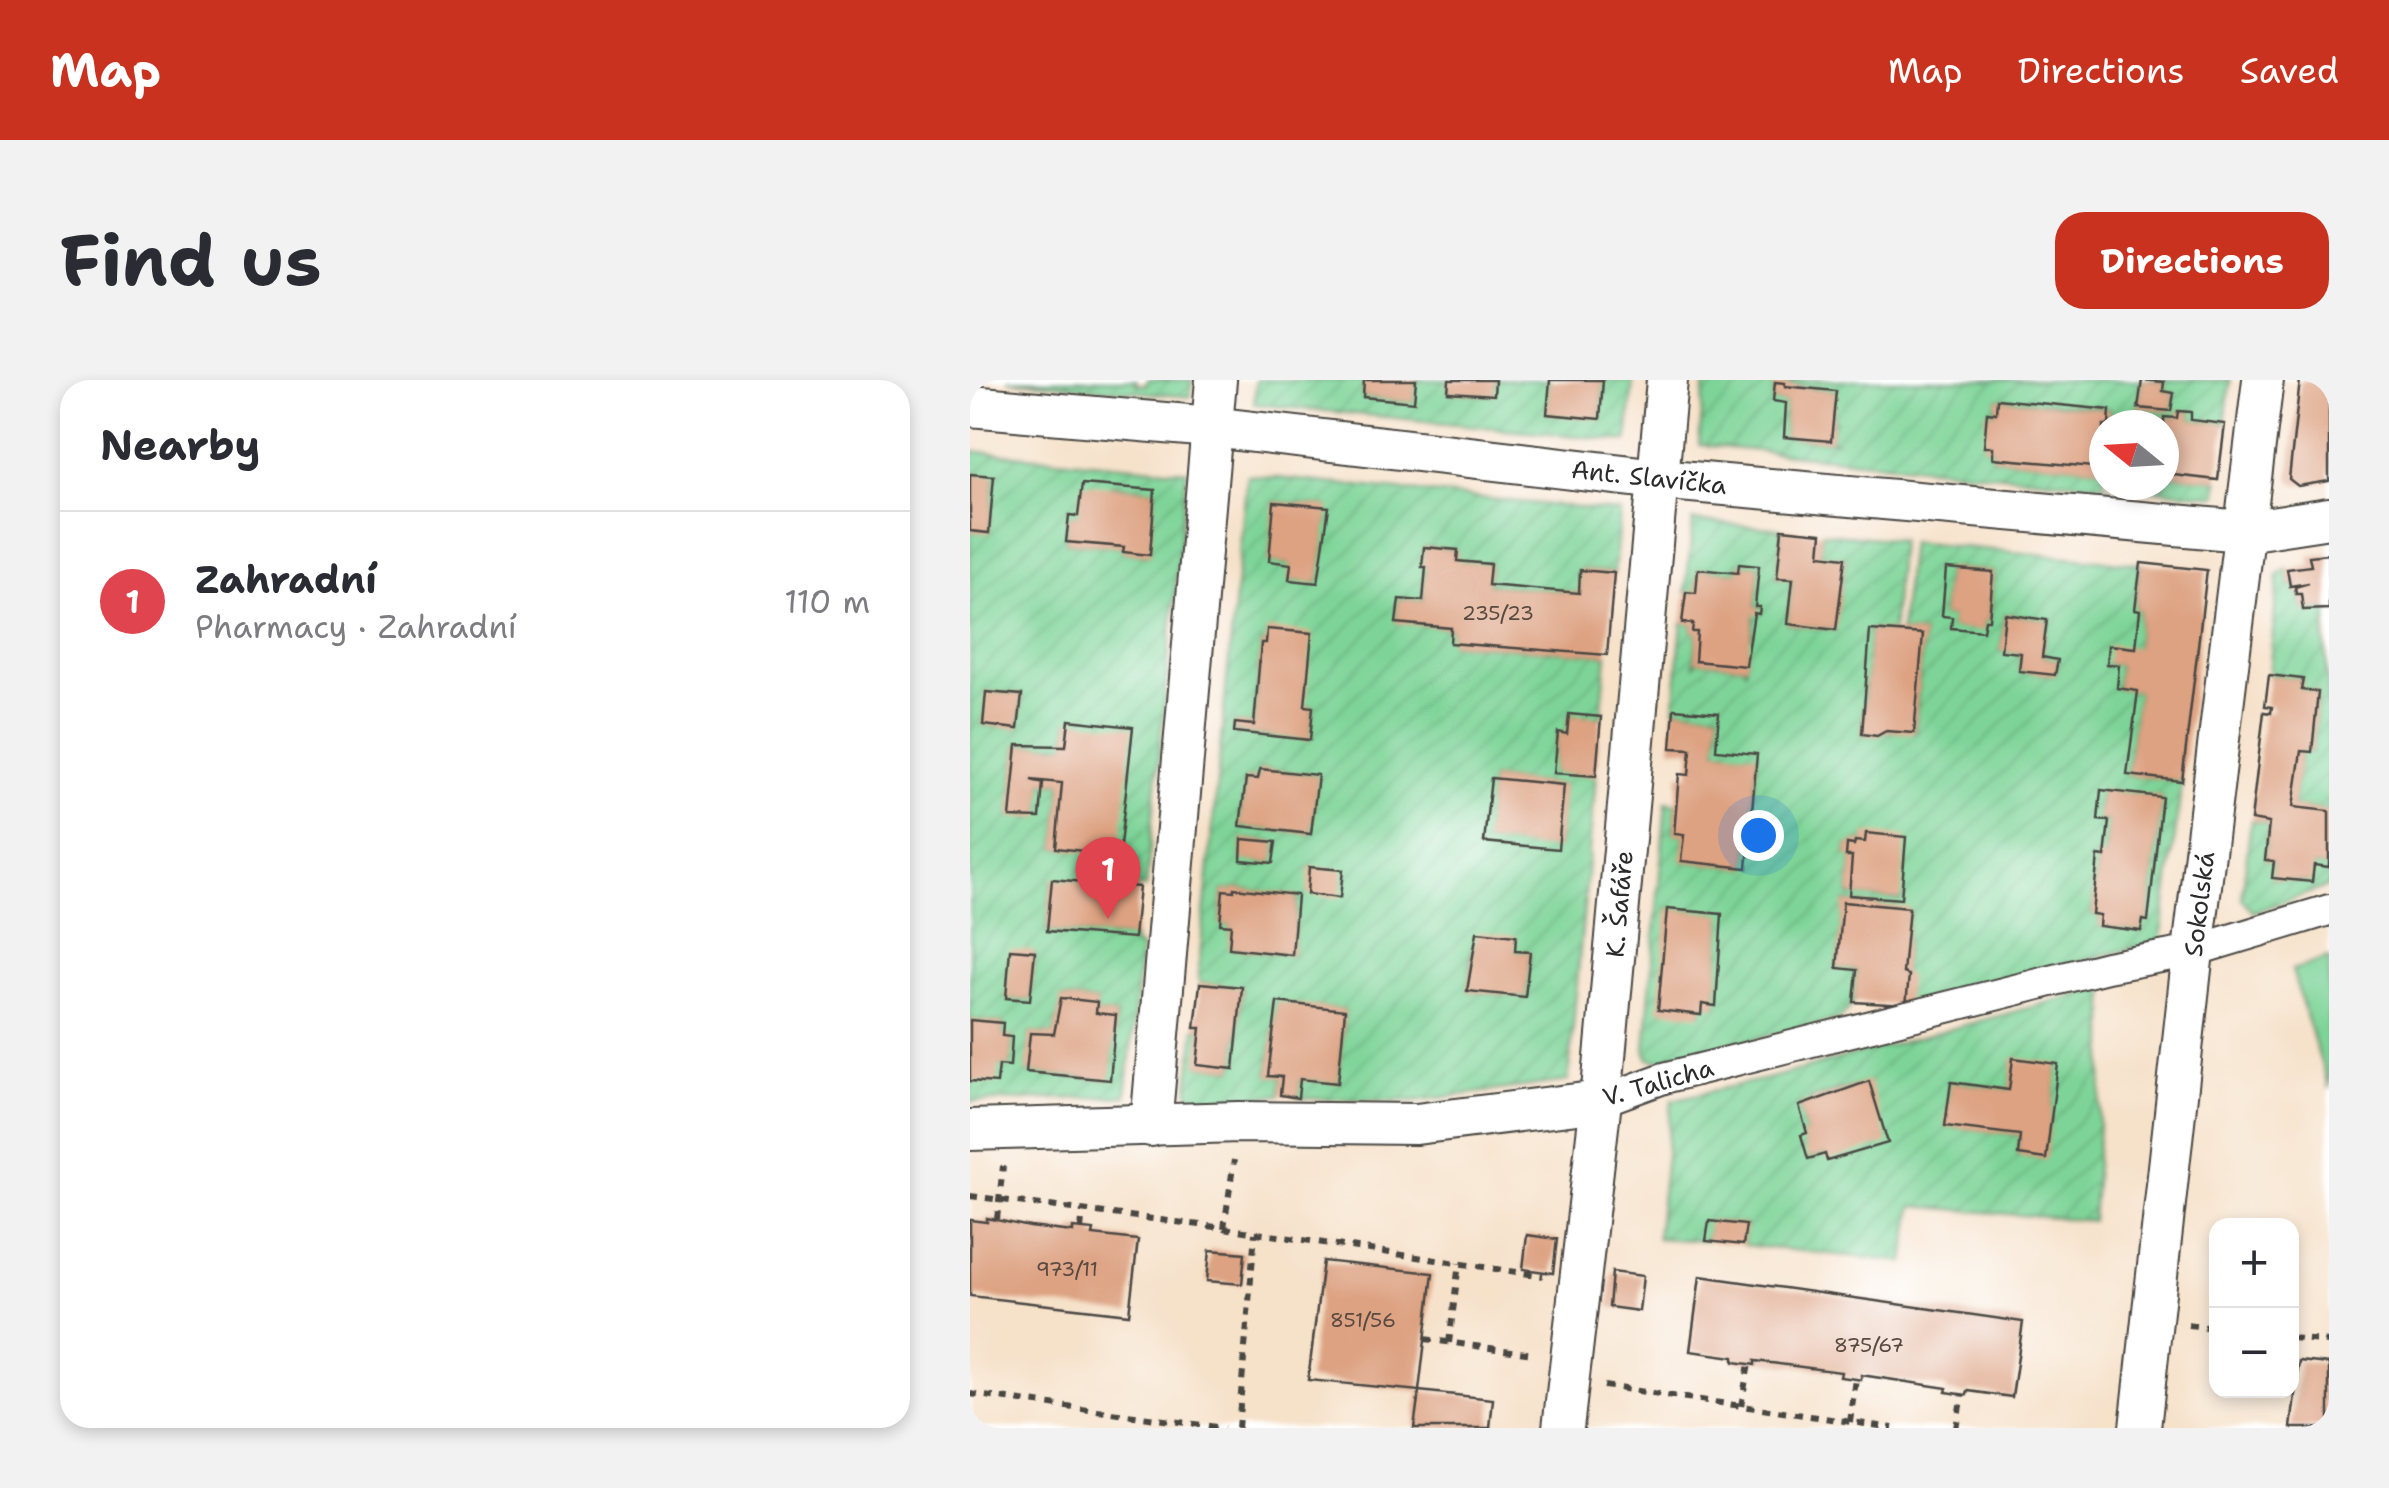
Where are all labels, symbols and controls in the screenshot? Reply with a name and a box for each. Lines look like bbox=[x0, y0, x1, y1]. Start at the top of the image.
text: Map bbox=[50, 38, 161, 102]
text: Map bbox=[1888, 47, 1963, 94]
text: Directions bbox=[2018, 47, 2185, 94]
text: Saved bbox=[2240, 47, 2339, 94]
button: Directions bbox=[2055, 212, 2329, 309]
text: Find us bbox=[60, 214, 322, 307]
north arrow bbox=[2089, 410, 2179, 500]
text: Nearby bbox=[100, 417, 260, 473]
street label: Ant. Slavíčka bbox=[1570, 452, 1729, 502]
text: Zahradní bbox=[195, 554, 377, 605]
text: 1 bbox=[125, 580, 140, 623]
text: 110 m bbox=[784, 580, 870, 623]
house number: 235/23 bbox=[1462, 600, 1534, 626]
text: Pharmacy · Zahradní bbox=[195, 605, 517, 648]
your location bbox=[1733, 810, 1784, 861]
pin: 1 bbox=[1076, 836, 1140, 919]
street label: K. Šafáře bbox=[1597, 849, 1641, 959]
street label: Sokolská bbox=[2176, 849, 2222, 958]
street label: V. Talicha bbox=[1599, 1050, 1718, 1114]
map controls bbox=[2209, 1218, 2299, 1398]
button: + bbox=[2209, 1218, 2299, 1308]
house number: 973/11 bbox=[1036, 1256, 1098, 1282]
house number: 851/56 bbox=[1330, 1307, 1396, 1333]
button: − bbox=[2209, 1308, 2299, 1398]
house number: 875/67 bbox=[1834, 1332, 1904, 1358]

